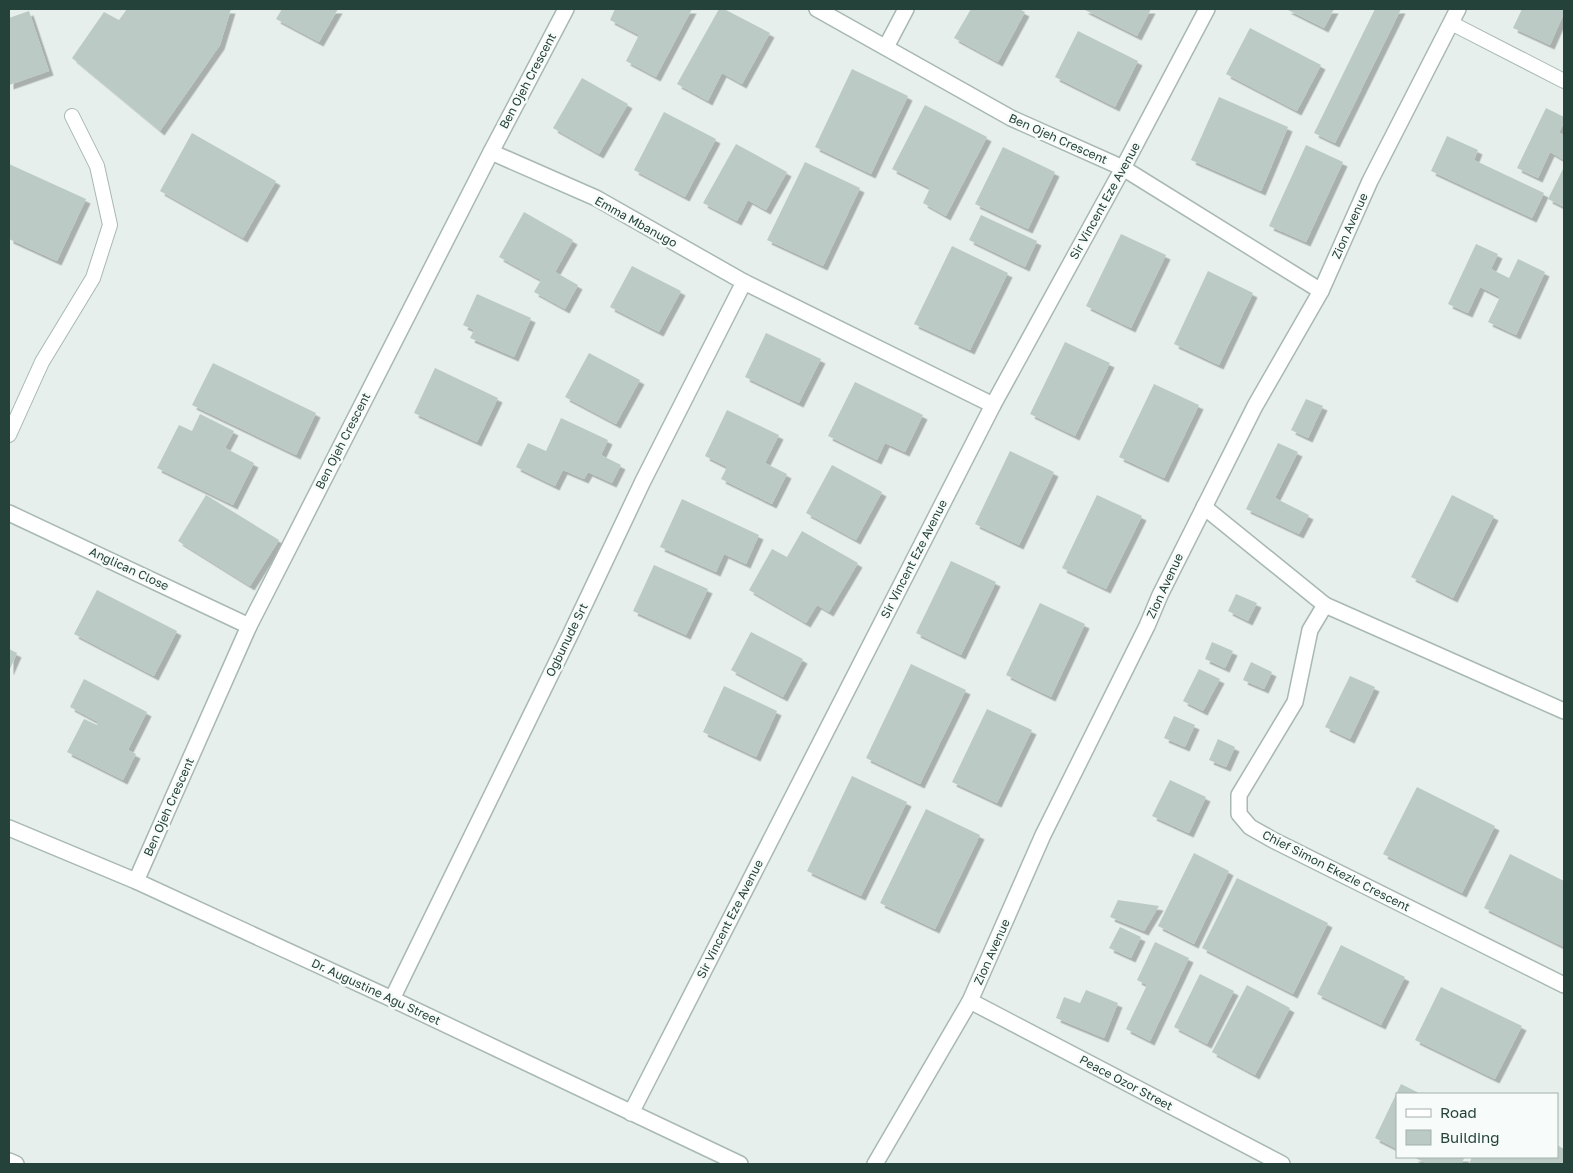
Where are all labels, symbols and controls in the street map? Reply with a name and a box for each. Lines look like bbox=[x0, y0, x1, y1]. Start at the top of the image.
street label: Ben Ojeh Crescent bbox=[496, 30, 559, 131]
street label: Ben Ojeh Crescent bbox=[1007, 110, 1110, 167]
street label: Sir Vincent Eze Avenue bbox=[1066, 140, 1143, 262]
street label: Zion Avenue bbox=[1328, 191, 1371, 261]
street label: Emma Mbanugo bbox=[592, 193, 680, 250]
street label: Ben Ojeh Crescent bbox=[312, 390, 373, 492]
street label: Sir Vincent Eze Avenue bbox=[877, 497, 950, 621]
street label: Anglican Close bbox=[87, 544, 171, 594]
street label: Zion Avenue bbox=[1143, 551, 1186, 621]
street label: Ogbunude Srt bbox=[542, 600, 591, 679]
street label: Ben Ojeh Crescent bbox=[140, 755, 197, 858]
street label: Chief Simon Ekezie Crescent bbox=[1260, 827, 1413, 915]
street label: Sir Vincent Eze Avenue bbox=[693, 857, 766, 981]
street label: Zion Avenue bbox=[970, 917, 1013, 987]
street label: Dr. Augustine Agu Street bbox=[309, 955, 443, 1028]
street label: Peace Ozor Street bbox=[1077, 1052, 1176, 1114]
legend bbox=[1396, 1093, 1558, 1158]
text: Road bbox=[1440, 1103, 1477, 1121]
text: Building bbox=[1440, 1128, 1500, 1146]

